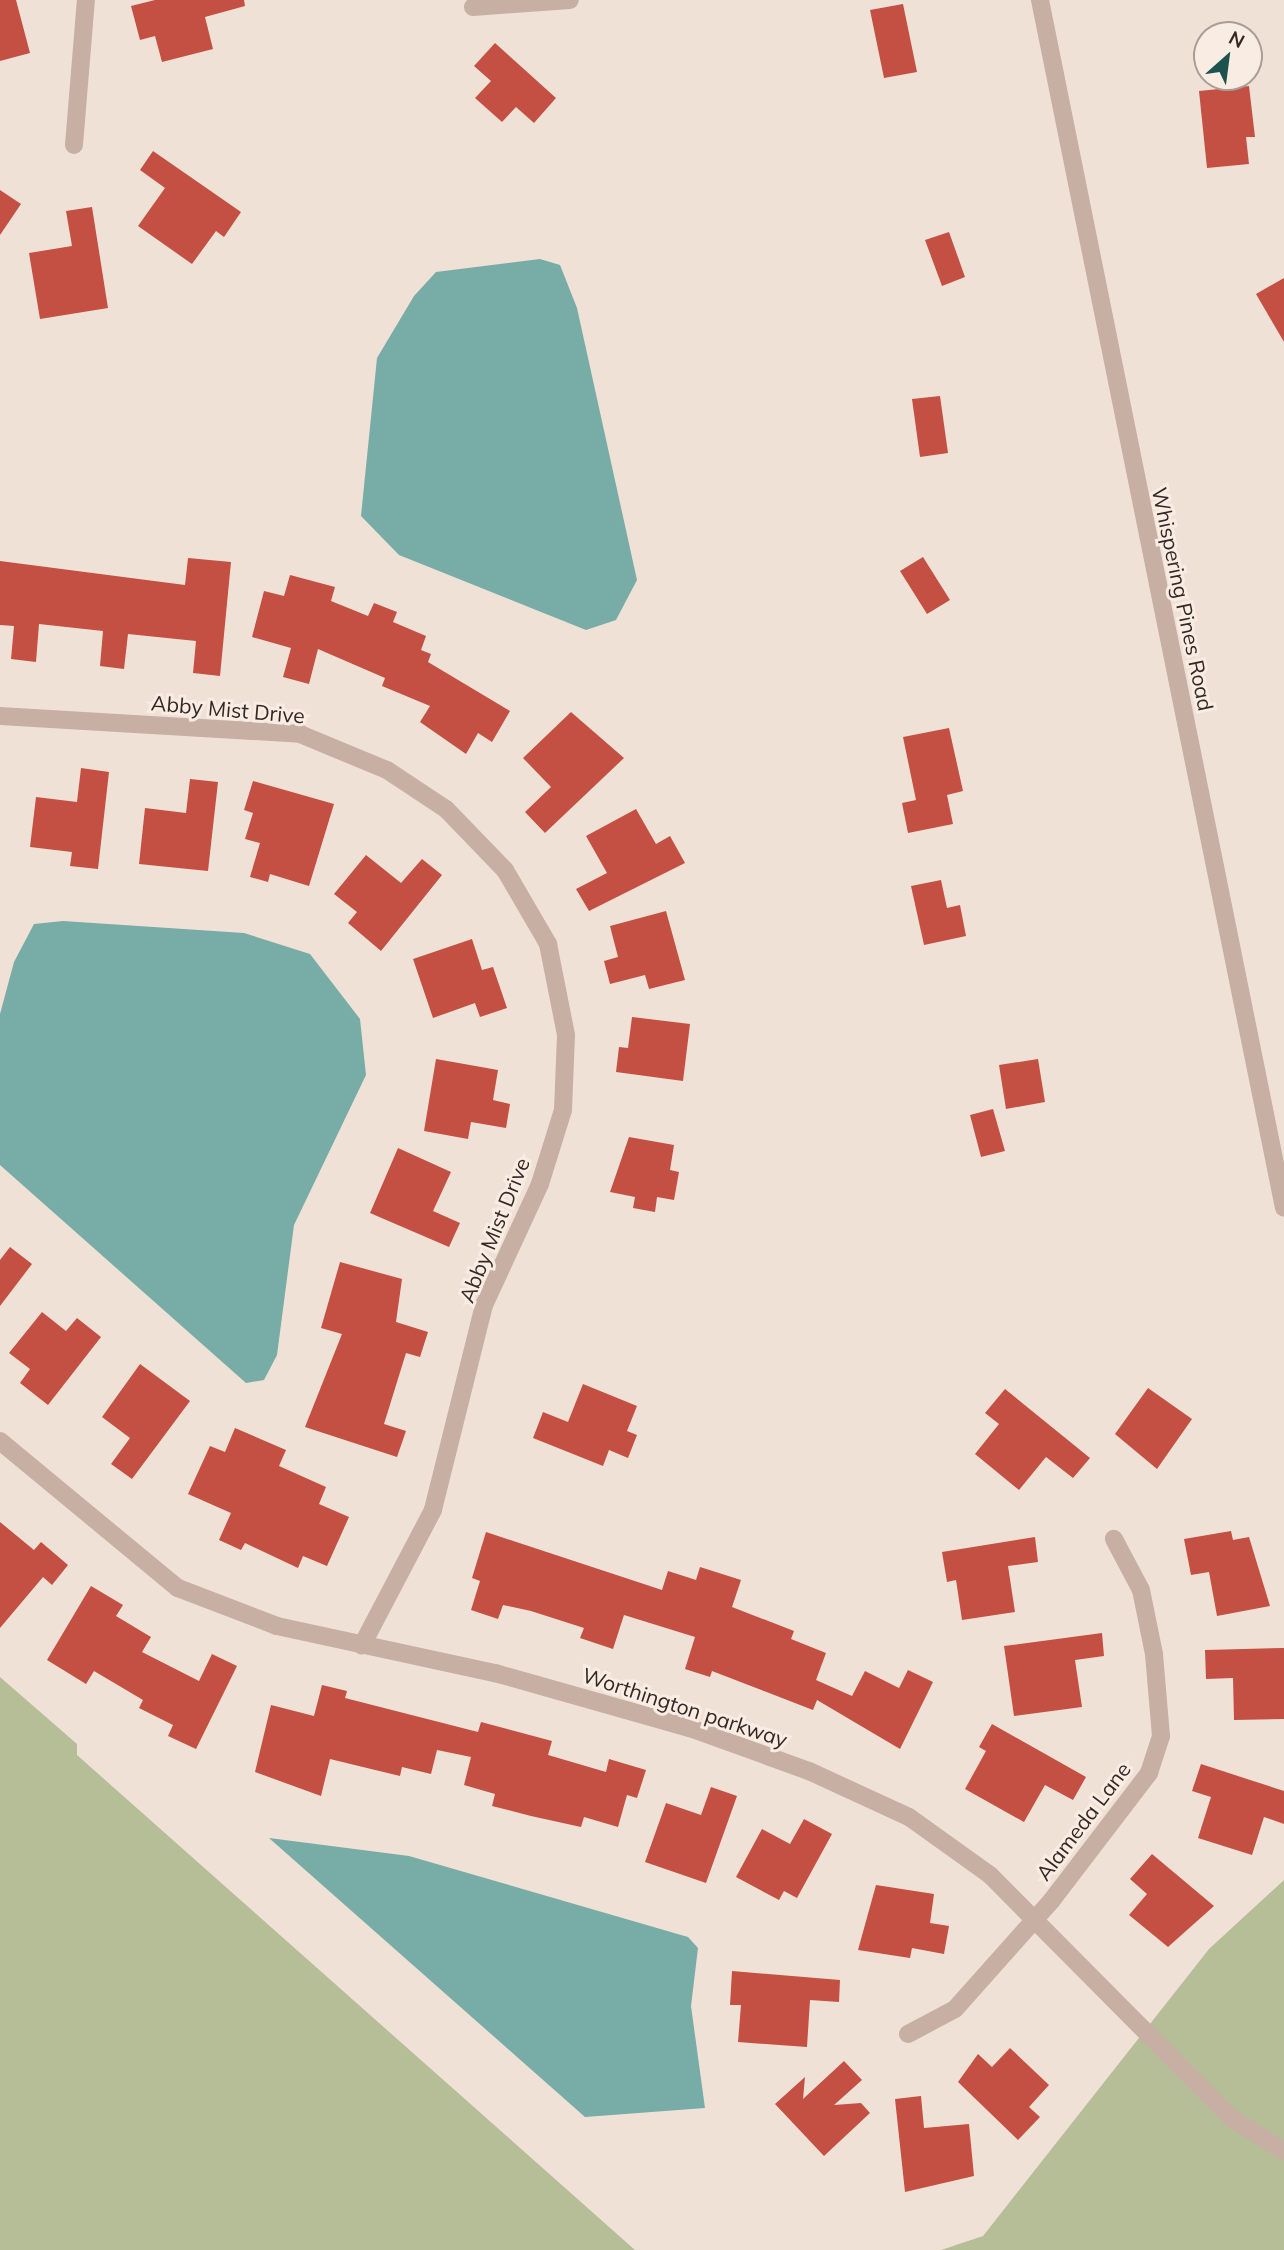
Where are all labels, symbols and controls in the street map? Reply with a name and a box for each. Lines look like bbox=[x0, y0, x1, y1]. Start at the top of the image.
north arrow bbox=[1193, 21, 1263, 91]
text: N bbox=[1225, 25, 1249, 53]
street label: Whispering Pines Road bbox=[1147, 485, 1219, 713]
street label: Abby Mist Drive bbox=[150, 690, 306, 728]
street label: Abby Mist Drive bbox=[453, 1154, 535, 1306]
street label: Worthington parkway bbox=[579, 1662, 791, 1752]
street label: Alameda Lane bbox=[1030, 1757, 1136, 1885]

